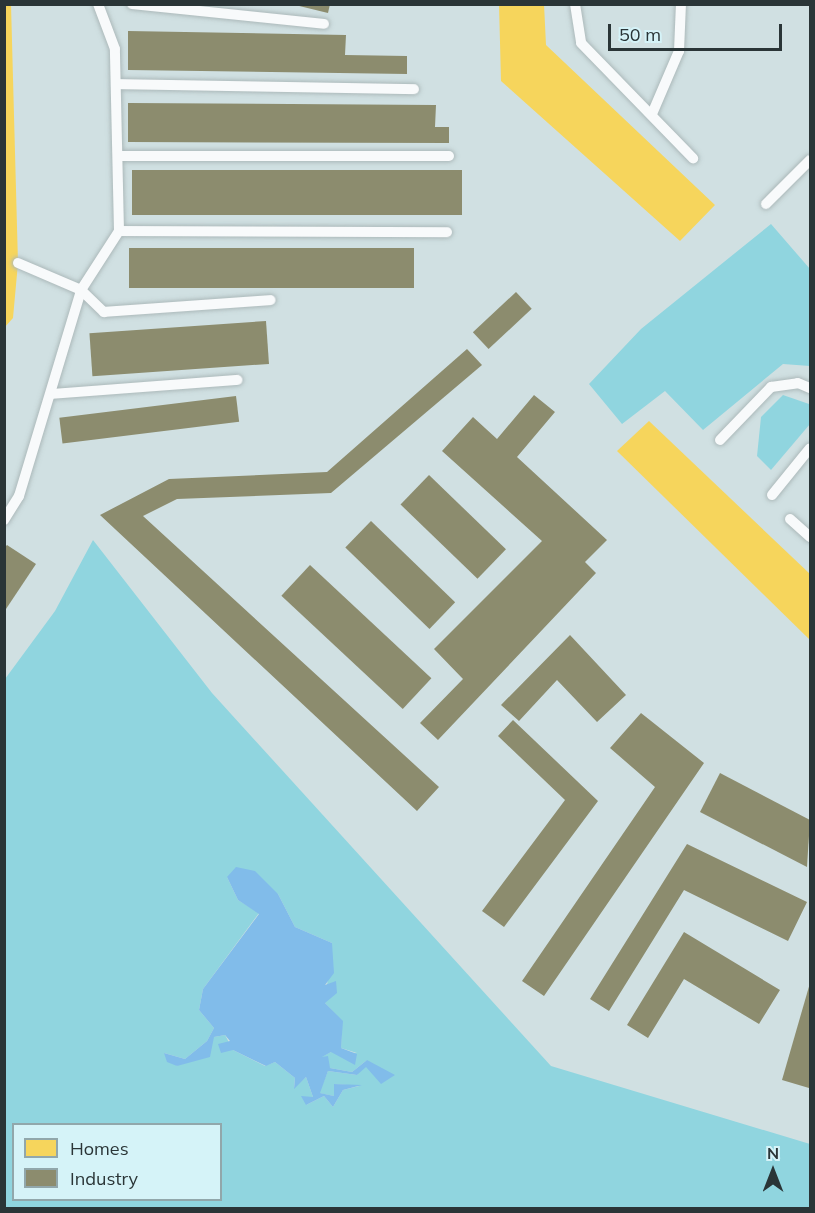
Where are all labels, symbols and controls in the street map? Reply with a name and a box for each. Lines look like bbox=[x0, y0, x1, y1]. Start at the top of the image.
scale bar bbox=[611, 12, 785, 50]
text: 50 m bbox=[619, 23, 661, 46]
legend bbox=[12, 1123, 222, 1201]
text: Homes bbox=[70, 1137, 129, 1160]
north arrow bbox=[743, 1141, 803, 1201]
text: N bbox=[767, 1143, 779, 1163]
text: Industry bbox=[70, 1167, 138, 1190]

